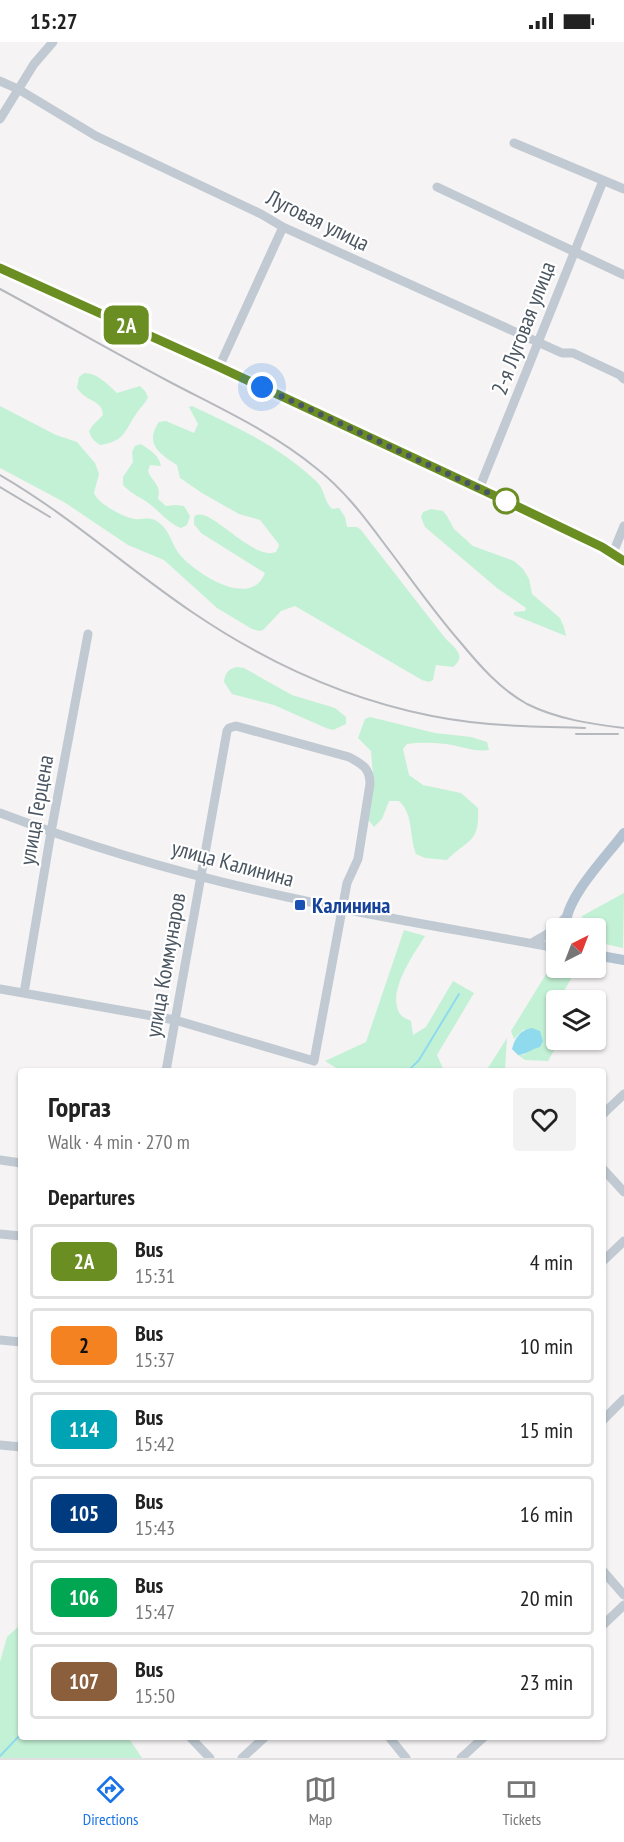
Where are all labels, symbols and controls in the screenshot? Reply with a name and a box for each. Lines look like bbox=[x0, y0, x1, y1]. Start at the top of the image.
text: 15:27 bbox=[30, 7, 78, 35]
street label: Луговая улица bbox=[261, 183, 374, 257]
street label: 2-я Луговая улица bbox=[485, 257, 561, 399]
line badge: 2А bbox=[99, 306, 153, 344]
text: 2А bbox=[116, 312, 136, 339]
your location bbox=[247, 372, 277, 402]
unlabelled marker bbox=[493, 488, 519, 514]
street label: улица Герцена bbox=[13, 753, 59, 867]
street label: улица Калинина bbox=[169, 833, 297, 893]
street label: улица Коммунаров bbox=[138, 890, 192, 1040]
place label: Калинина bbox=[312, 891, 390, 919]
marker: Калинина bbox=[293, 898, 307, 912]
north arrow bbox=[546, 918, 606, 978]
map controls bbox=[546, 918, 606, 1050]
button: layers bbox=[546, 990, 606, 1050]
text: Горгаз bbox=[48, 1088, 111, 1125]
button: heart bbox=[513, 1088, 576, 1151]
text: Walk · 4 min · 270 m bbox=[48, 1129, 190, 1155]
text: Departures bbox=[48, 1183, 135, 1211]
text: Bus bbox=[135, 1235, 163, 1263]
text: 2А bbox=[74, 1248, 94, 1275]
text: 4 min bbox=[530, 1248, 573, 1276]
text: 15:31 bbox=[135, 1263, 175, 1289]
text: Bus bbox=[135, 1319, 163, 1347]
text: 2 bbox=[79, 1332, 89, 1359]
text: 10 min bbox=[520, 1332, 573, 1360]
text: 15:37 bbox=[135, 1347, 175, 1373]
text: Bus bbox=[135, 1403, 163, 1431]
text: 114 bbox=[69, 1416, 99, 1443]
text: 15 min bbox=[520, 1416, 573, 1444]
text: 15:42 bbox=[135, 1431, 175, 1457]
text: Bus bbox=[135, 1487, 163, 1515]
text: 105 bbox=[69, 1500, 99, 1527]
text: 16 min bbox=[520, 1500, 573, 1528]
text: 15:43 bbox=[135, 1515, 175, 1541]
text: Bus bbox=[135, 1571, 163, 1599]
text: 106 bbox=[69, 1584, 99, 1611]
text: 20 min bbox=[520, 1584, 573, 1612]
text: 15:47 bbox=[135, 1599, 175, 1625]
text: Bus bbox=[135, 1655, 163, 1683]
text: 107 bbox=[69, 1668, 99, 1695]
text: 23 min bbox=[520, 1668, 573, 1696]
text: 15:50 bbox=[135, 1683, 175, 1709]
tab: Directions bbox=[83, 1773, 138, 1829]
tab: Map bbox=[304, 1773, 337, 1829]
tab: Tickets bbox=[502, 1773, 541, 1829]

